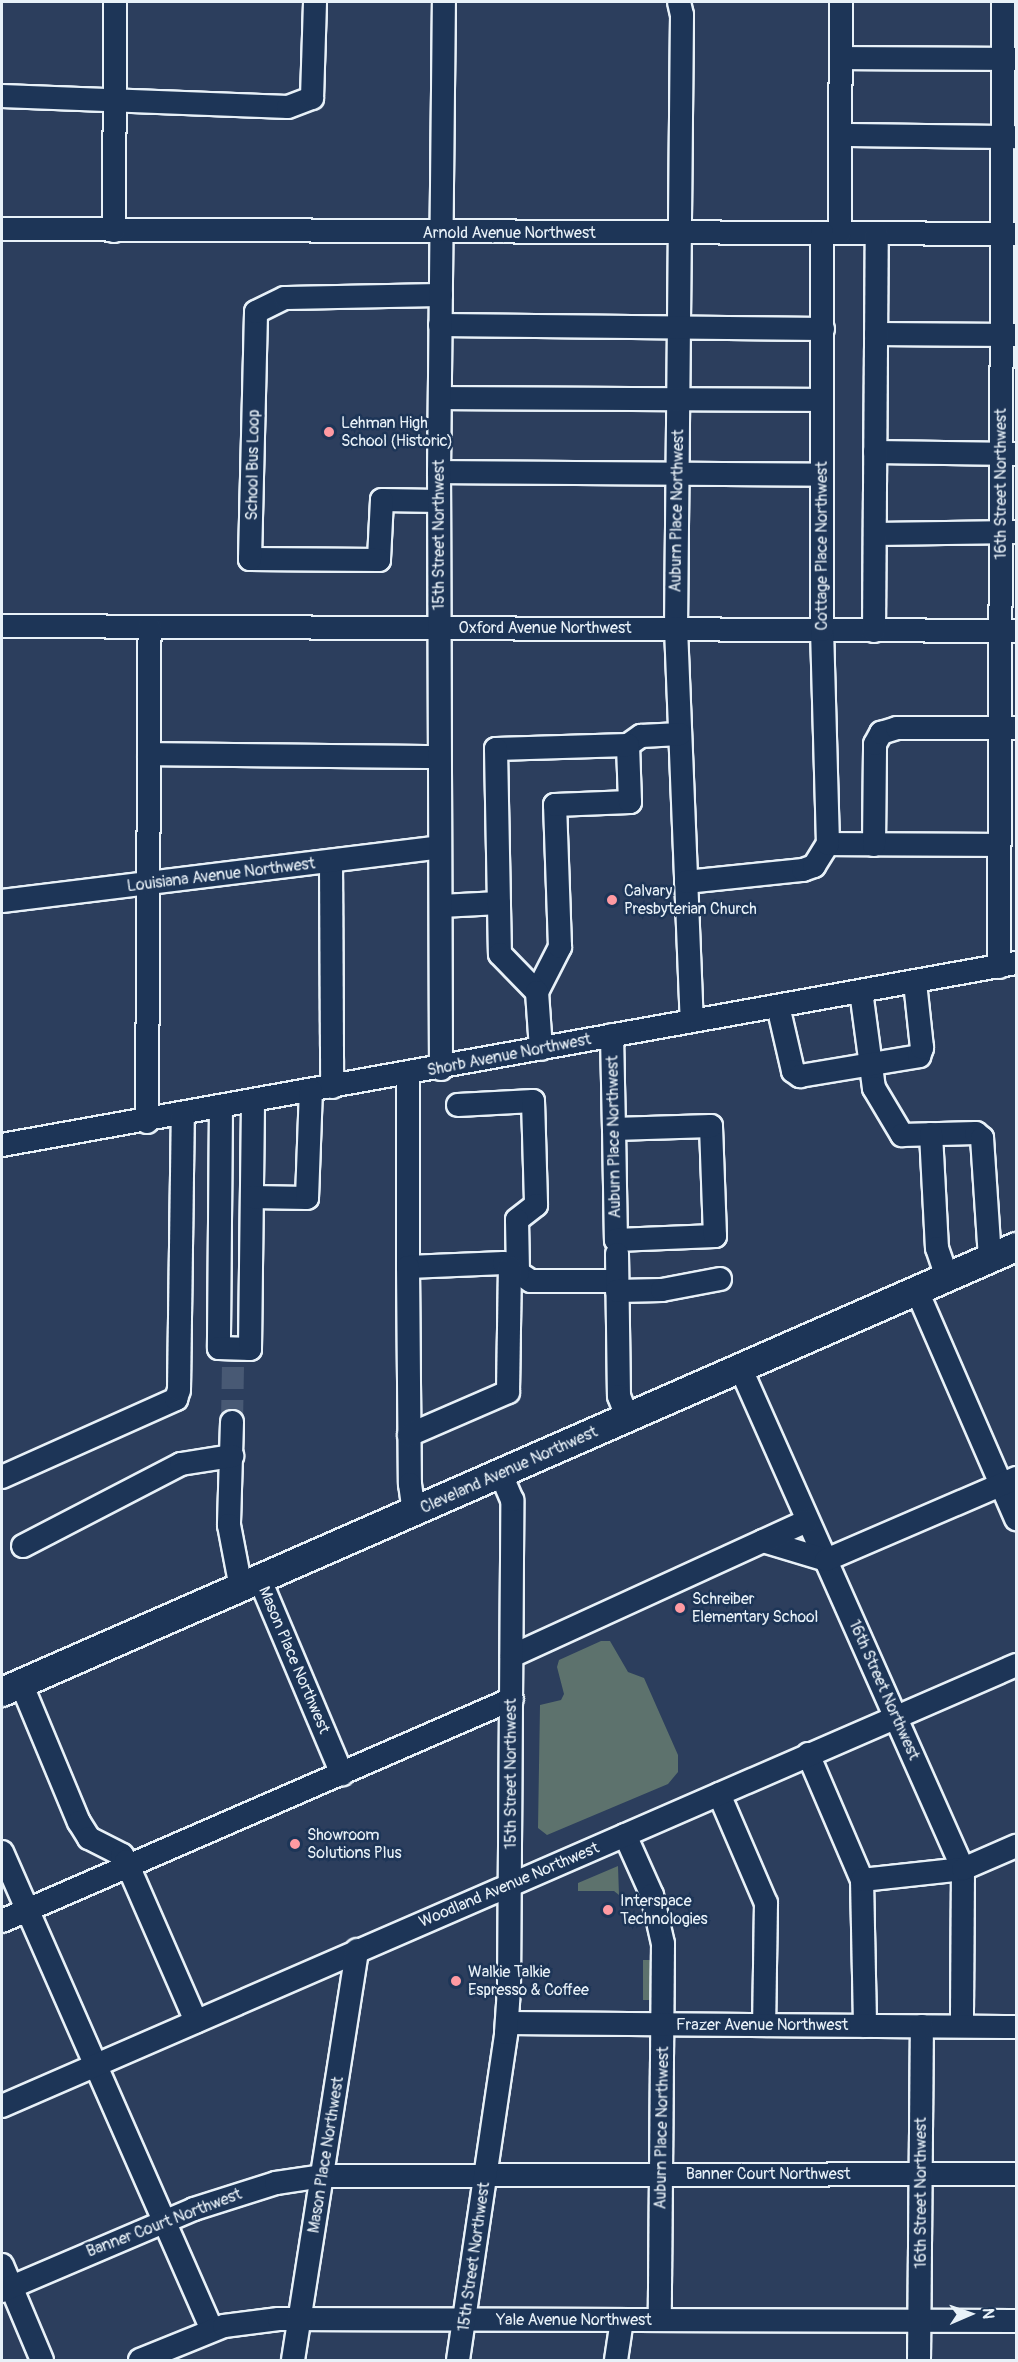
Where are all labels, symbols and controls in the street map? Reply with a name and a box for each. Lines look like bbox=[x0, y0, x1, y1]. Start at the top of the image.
street label: Arnold Avenue Northwest bbox=[422, 223, 596, 243]
street label: 16th Street Northwest bbox=[991, 408, 1011, 560]
street label: School Bus Loop bbox=[242, 409, 264, 521]
place label: Lehman High School (Historic) bbox=[341, 413, 453, 451]
marker: Lehman High School (Historic) bbox=[322, 425, 336, 439]
street label: Auburn Place Northwest bbox=[666, 429, 688, 593]
street label: 15th Street Northwest bbox=[429, 460, 449, 610]
street label: Cottage Place Northwest bbox=[812, 461, 832, 631]
street label: Oxford Avenue Northwest bbox=[458, 618, 632, 638]
street label: Louisiana Avenue Northwest bbox=[126, 854, 316, 896]
place label: Calvary Presbyterian Church bbox=[624, 881, 757, 919]
marker: Calvary Presbyterian Church bbox=[605, 893, 619, 907]
street label: Shorb Avenue Northwest bbox=[425, 1030, 593, 1080]
street label: Auburn Place Northwest bbox=[603, 1055, 625, 1219]
street label: Cleveland Avenue Northwest bbox=[417, 1422, 601, 1518]
street label: Mason Place Northwest bbox=[254, 1584, 334, 1736]
place label: Schreiber Elementary School bbox=[692, 1589, 818, 1627]
marker: Schreiber Elementary School bbox=[673, 1601, 687, 1615]
street label: 16th Street Northwest bbox=[844, 1617, 924, 1763]
street label: 15th Street Northwest bbox=[501, 1699, 521, 1849]
place label: Showroom Solutions Plus bbox=[307, 1825, 402, 1863]
marker: Showroom Solutions Plus bbox=[288, 1837, 302, 1851]
street label: Woodland Avenue Northwest bbox=[416, 1838, 602, 1932]
place label: Interspace Technologies bbox=[620, 1891, 708, 1929]
marker: Interspace Technologies bbox=[601, 1903, 615, 1917]
place label: Walkie Talkie Espresso & Coffee bbox=[468, 1962, 589, 2000]
marker: Walkie Talkie Espresso & Coffee bbox=[449, 1974, 463, 1988]
street label: Frazer Avenue Northwest bbox=[676, 2015, 848, 2035]
street label: Auburn Place Northwest bbox=[651, 2046, 673, 2210]
street label: Mason Place Northwest bbox=[304, 2075, 348, 2235]
street label: 16th Street Northwest bbox=[911, 2117, 931, 2269]
street label: Banner Court Northwest bbox=[686, 2164, 850, 2184]
street label: 15th Street Northwest bbox=[454, 2181, 494, 2333]
street label: Banner Court Northwest bbox=[84, 2185, 244, 2261]
north arrow bbox=[940, 2284, 1000, 2344]
text: N bbox=[978, 2308, 998, 2319]
street label: Yale Avenue Northwest bbox=[496, 2310, 652, 2330]

